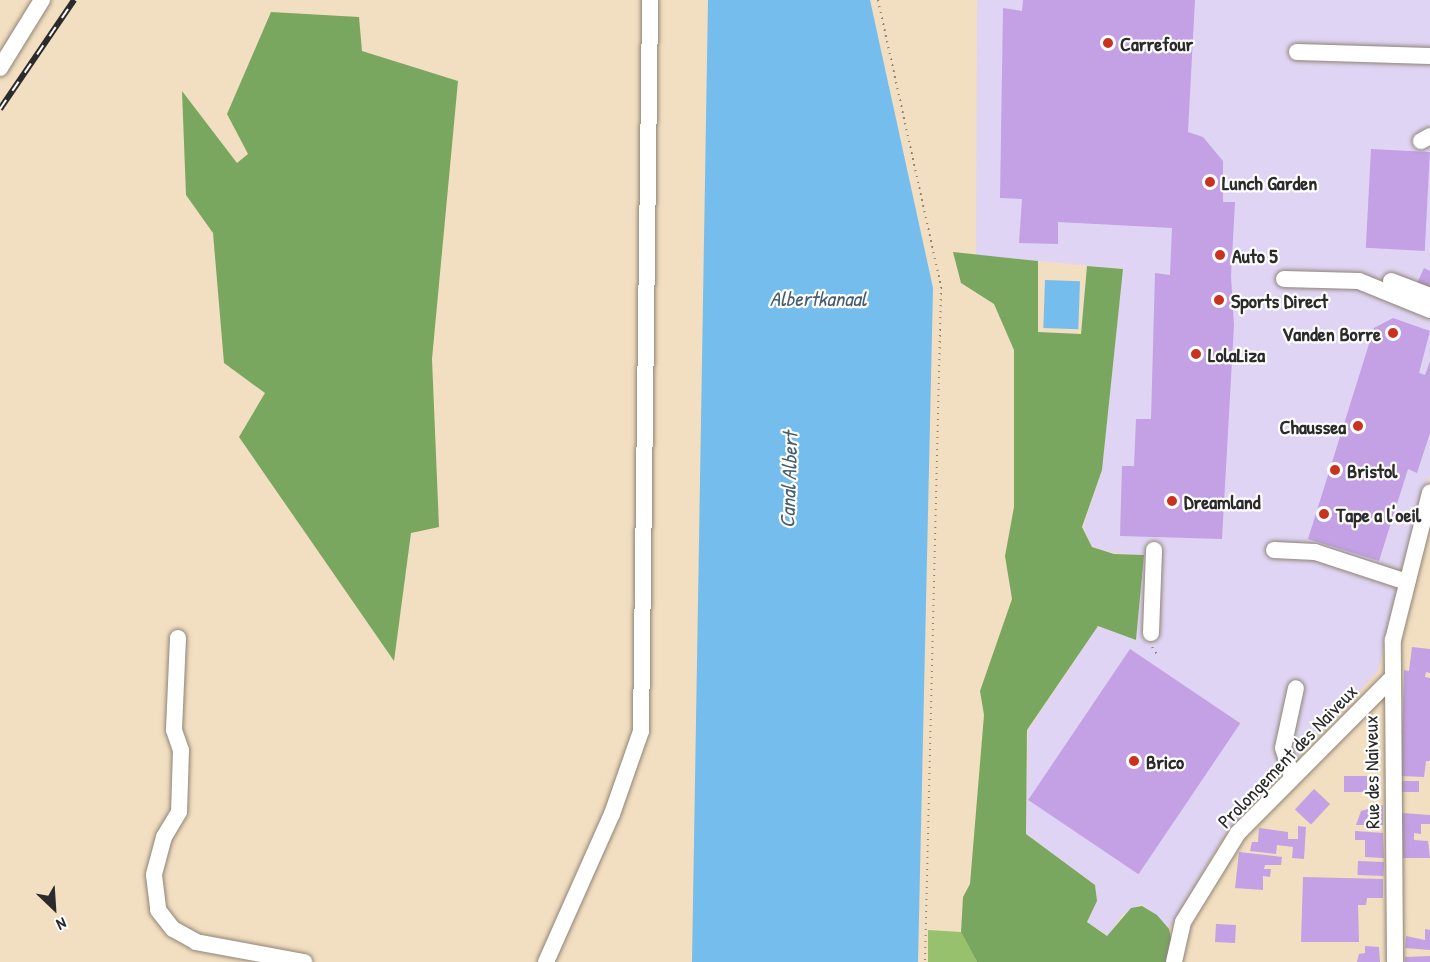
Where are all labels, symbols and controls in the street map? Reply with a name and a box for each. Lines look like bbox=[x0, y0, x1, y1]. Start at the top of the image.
place label: Carrefour bbox=[1120, 31, 1193, 55]
marker: Carrefour bbox=[1101, 36, 1115, 50]
place label: Lunch Garden bbox=[1222, 170, 1317, 194]
marker: Lunch Garden bbox=[1203, 175, 1217, 189]
place label: Auto 5 bbox=[1232, 243, 1278, 267]
marker: Auto 5 bbox=[1213, 248, 1227, 262]
water label: Albertkanaal bbox=[770, 286, 866, 312]
place label: Sports Direct bbox=[1231, 288, 1328, 312]
marker: Sports Direct bbox=[1212, 293, 1226, 307]
place label: Vanden Borre bbox=[1282, 321, 1381, 345]
marker: Vanden Borre bbox=[1386, 326, 1400, 340]
place label: LolaLiza bbox=[1208, 342, 1265, 366]
marker: LolaLiza bbox=[1189, 347, 1203, 361]
place label: Chaussea bbox=[1280, 414, 1346, 438]
marker: Chaussea bbox=[1351, 419, 1365, 433]
water label: Canal Albert bbox=[775, 432, 803, 528]
place label: Bristol bbox=[1347, 458, 1397, 482]
marker: Bristol bbox=[1328, 463, 1342, 477]
place label: Dreamland bbox=[1184, 489, 1261, 513]
marker: Dreamland bbox=[1165, 494, 1179, 508]
place label: Tape a l'oeil bbox=[1336, 502, 1421, 526]
marker: Tape a l'oeil bbox=[1317, 507, 1331, 521]
street label: Prolongement des Naiveux bbox=[1212, 679, 1362, 833]
street label: Rue des Naiveux bbox=[1358, 715, 1384, 829]
place label: Brico bbox=[1146, 749, 1184, 773]
marker: Brico bbox=[1127, 754, 1141, 768]
north arrow bbox=[24, 878, 84, 938]
text: N bbox=[53, 913, 70, 936]

